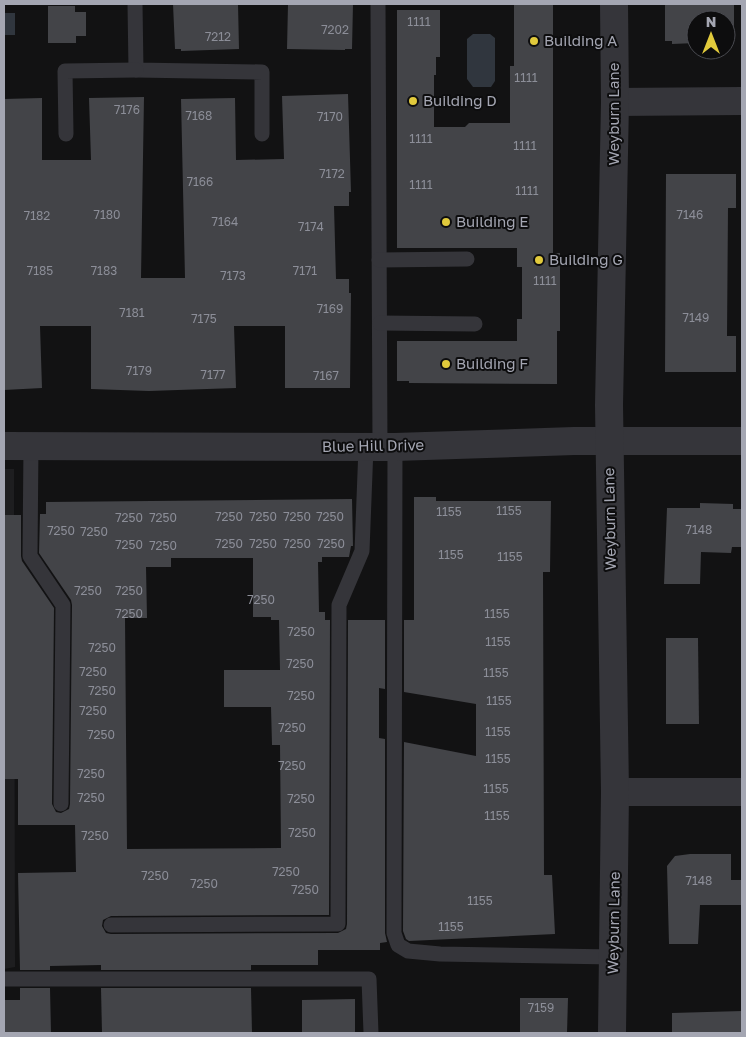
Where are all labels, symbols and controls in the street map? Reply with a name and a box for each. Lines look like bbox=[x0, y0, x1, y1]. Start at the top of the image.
north arrow bbox=[686, 10, 736, 60]
text: N bbox=[706, 13, 716, 30]
house number: 1111 bbox=[407, 14, 431, 29]
house number: 7202 bbox=[321, 22, 349, 37]
house number: 7212 bbox=[205, 29, 231, 44]
place label: Building A bbox=[544, 31, 617, 49]
marker: Building A bbox=[528, 35, 540, 47]
street label: Weyburn Lane bbox=[604, 62, 622, 165]
house number: 1111 bbox=[514, 70, 538, 85]
place label: Building D bbox=[423, 91, 497, 109]
marker: Building D bbox=[407, 95, 419, 107]
house number: 7176 bbox=[114, 102, 140, 117]
house number: 7168 bbox=[186, 108, 212, 123]
house number: 7170 bbox=[317, 109, 343, 124]
house number: 1111 bbox=[409, 131, 433, 146]
house number: 1111 bbox=[513, 138, 537, 153]
house number: 7172 bbox=[319, 166, 345, 181]
house number: 7166 bbox=[187, 174, 213, 189]
house number: 1111 bbox=[409, 177, 433, 192]
house number: 1111 bbox=[515, 183, 539, 198]
house number: 7180 bbox=[94, 207, 120, 222]
house number: 7146 bbox=[677, 207, 703, 222]
house number: 7182 bbox=[24, 208, 50, 223]
place label: Building E bbox=[456, 212, 528, 230]
house number: 7164 bbox=[212, 214, 238, 229]
marker: Building E bbox=[440, 216, 452, 228]
house number: 7174 bbox=[298, 219, 324, 234]
place label: Building G bbox=[549, 250, 623, 268]
marker: Building G bbox=[533, 254, 545, 266]
house number: 7185 bbox=[27, 263, 53, 278]
house number: 7183 bbox=[91, 263, 117, 278]
house number: 7171 bbox=[293, 263, 317, 278]
house number: 7173 bbox=[220, 268, 246, 283]
house number: 1111 bbox=[533, 273, 557, 288]
house number: 7169 bbox=[317, 301, 343, 316]
house number: 7181 bbox=[119, 305, 145, 320]
house number: 7149 bbox=[683, 310, 709, 325]
house number: 7175 bbox=[191, 311, 217, 326]
place label: Building F bbox=[456, 354, 528, 372]
marker: Building F bbox=[440, 358, 452, 370]
house number: 7179 bbox=[126, 363, 152, 378]
house number: 7177 bbox=[201, 367, 225, 382]
house number: 7167 bbox=[313, 368, 339, 383]
street label: Blue Hill Drive bbox=[322, 435, 425, 455]
street label: Weyburn Lane bbox=[599, 467, 619, 571]
house number: 1155 bbox=[496, 503, 522, 518]
house number: 1155 bbox=[436, 504, 462, 519]
house number: 7250 bbox=[215, 509, 243, 524]
house number: 7250 bbox=[249, 509, 277, 524]
house number: 7250 bbox=[283, 509, 311, 524]
house number: 7250 bbox=[316, 509, 344, 524]
house number: 7250 bbox=[115, 510, 143, 525]
house number: 7250 bbox=[149, 510, 177, 525]
house number: 7148 bbox=[686, 522, 712, 537]
house number: 7250 bbox=[47, 523, 75, 538]
house number: 7250 bbox=[80, 524, 108, 539]
house number: 7250 bbox=[215, 536, 243, 551]
house number: 7250 bbox=[249, 536, 277, 551]
house number: 7250 bbox=[283, 536, 311, 551]
house number: 7250 bbox=[317, 536, 345, 551]
house number: 7250 bbox=[115, 537, 143, 552]
house number: 7250 bbox=[149, 538, 177, 553]
house number: 1155 bbox=[438, 547, 464, 562]
house number: 1155 bbox=[497, 549, 523, 564]
house number: 7250 bbox=[74, 583, 102, 598]
house number: 7250 bbox=[115, 583, 143, 598]
house number: 7250 bbox=[247, 592, 275, 607]
house number: 7250 bbox=[115, 606, 143, 621]
house number: 1155 bbox=[484, 606, 510, 621]
house number: 7250 bbox=[287, 624, 315, 639]
house number: 1155 bbox=[485, 634, 511, 649]
house number: 7250 bbox=[88, 640, 116, 655]
house number: 7250 bbox=[286, 656, 314, 671]
house number: 7250 bbox=[79, 664, 107, 679]
house number: 1155 bbox=[483, 665, 509, 680]
house number: 7250 bbox=[88, 683, 116, 698]
house number: 7250 bbox=[287, 688, 315, 703]
house number: 1155 bbox=[486, 693, 512, 708]
house number: 7250 bbox=[79, 703, 107, 718]
house number: 7250 bbox=[278, 720, 306, 735]
house number: 1155 bbox=[485, 724, 511, 739]
house number: 7250 bbox=[87, 727, 115, 742]
house number: 1155 bbox=[485, 751, 511, 766]
house number: 7250 bbox=[278, 758, 306, 773]
house number: 7250 bbox=[77, 766, 105, 781]
house number: 1155 bbox=[483, 781, 509, 796]
house number: 7250 bbox=[77, 790, 105, 805]
house number: 7250 bbox=[287, 791, 315, 806]
house number: 1155 bbox=[484, 808, 510, 823]
house number: 7250 bbox=[288, 825, 316, 840]
house number: 7250 bbox=[81, 828, 109, 843]
house number: 7250 bbox=[272, 864, 300, 879]
house number: 7250 bbox=[141, 868, 169, 883]
street label: Weyburn Lane bbox=[603, 871, 623, 975]
house number: 7148 bbox=[686, 873, 712, 888]
house number: 7250 bbox=[190, 876, 218, 891]
house number: 7250 bbox=[291, 882, 319, 897]
house number: 1155 bbox=[467, 893, 493, 908]
house number: 1155 bbox=[438, 919, 464, 934]
house number: 7159 bbox=[528, 1000, 554, 1015]

